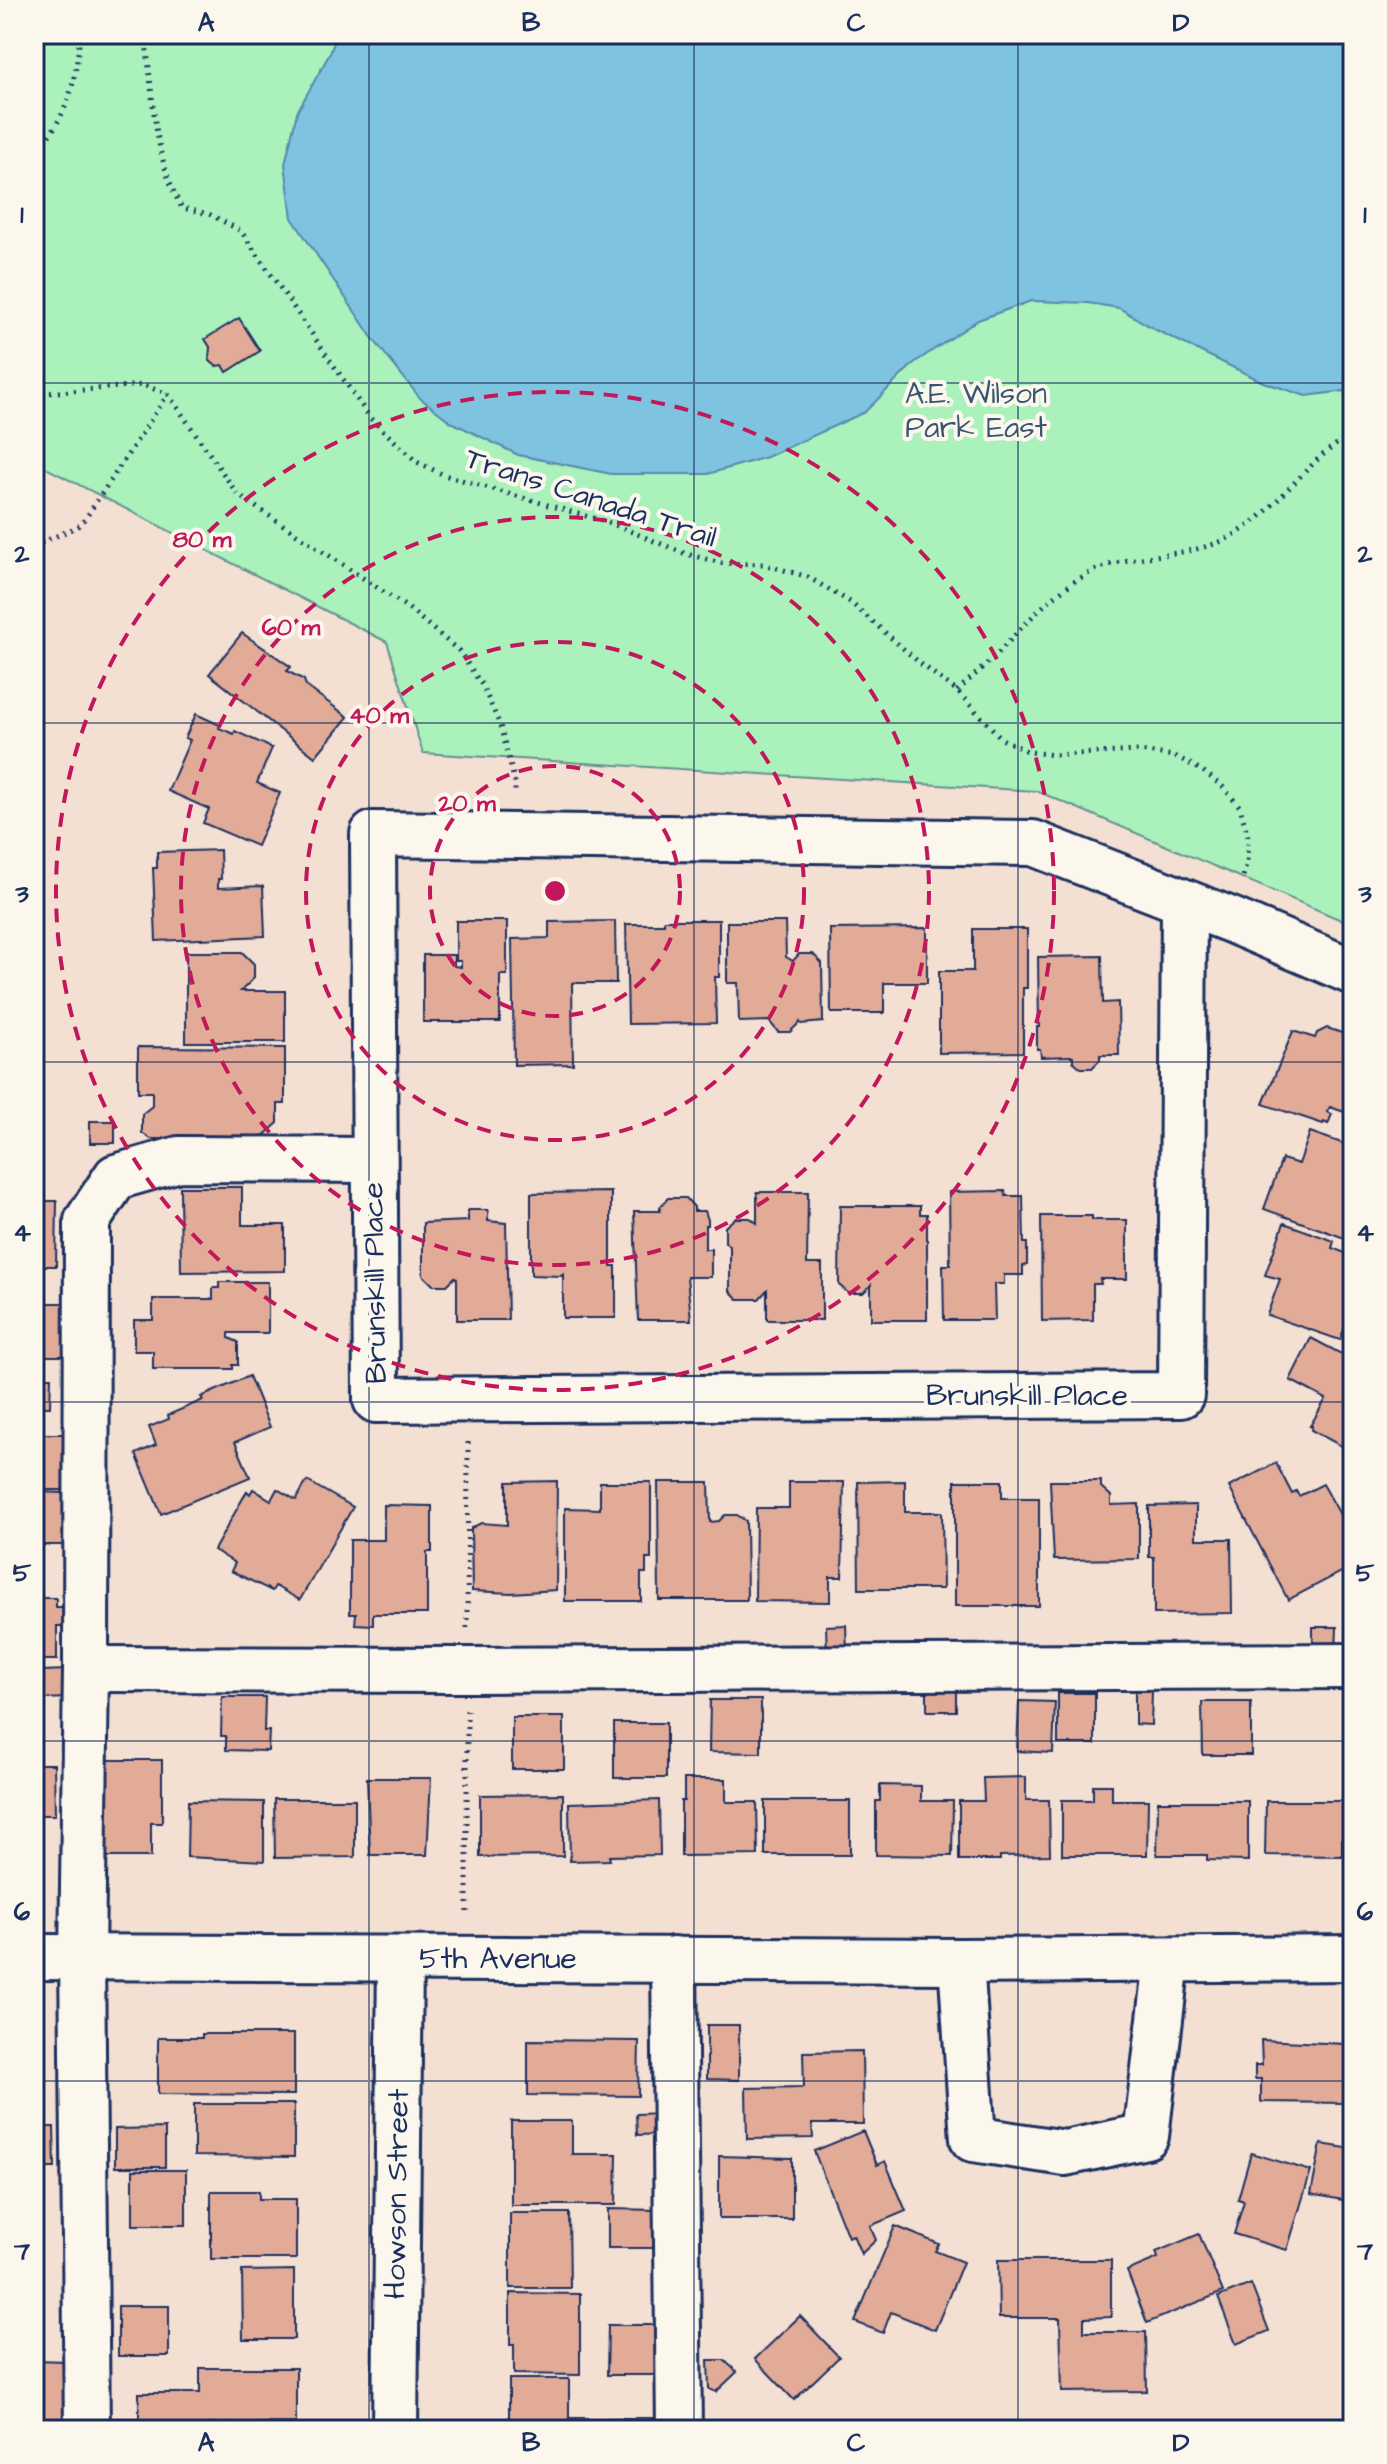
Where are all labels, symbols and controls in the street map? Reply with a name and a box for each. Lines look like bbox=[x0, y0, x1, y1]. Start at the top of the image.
text: A bbox=[198, 5, 215, 41]
text: B bbox=[522, 5, 541, 41]
text: C bbox=[847, 5, 866, 41]
text: D bbox=[1173, 5, 1190, 41]
text: 1 bbox=[20, 197, 24, 233]
text: 1 bbox=[1363, 197, 1367, 233]
park label: A.E. Wilson Park East bbox=[905, 373, 1047, 449]
street label: Trans Canada Trail bbox=[460, 438, 722, 558]
text: 80 m bbox=[173, 523, 232, 557]
text: 2 bbox=[14, 536, 30, 572]
text: 2 bbox=[1357, 536, 1373, 572]
text: 60 m bbox=[262, 611, 321, 645]
text: 40 m bbox=[349, 699, 409, 733]
text: 20 m bbox=[437, 787, 496, 821]
text: 3 bbox=[14, 876, 29, 912]
text: 3 bbox=[1357, 876, 1372, 912]
centre of rings bbox=[541, 877, 569, 905]
street label: Brunskill Place bbox=[352, 1182, 398, 1384]
text: 4 bbox=[13, 1215, 31, 1251]
text: 4 bbox=[1356, 1215, 1374, 1251]
street label: Brunskill Place bbox=[926, 1375, 1128, 1417]
text: 5 bbox=[13, 1555, 32, 1591]
text: 5 bbox=[1356, 1555, 1375, 1591]
text: 6 bbox=[14, 1894, 31, 1930]
text: 6 bbox=[1357, 1894, 1374, 1930]
street label: 5th Avenue bbox=[419, 1938, 577, 1980]
street label: Howson Street bbox=[374, 2088, 420, 2300]
text: 7 bbox=[13, 2233, 30, 2269]
text: 7 bbox=[1356, 2233, 1373, 2269]
text: A bbox=[198, 2425, 215, 2461]
text: B bbox=[522, 2425, 541, 2461]
text: C bbox=[847, 2425, 866, 2461]
text: D bbox=[1173, 2425, 1190, 2461]

